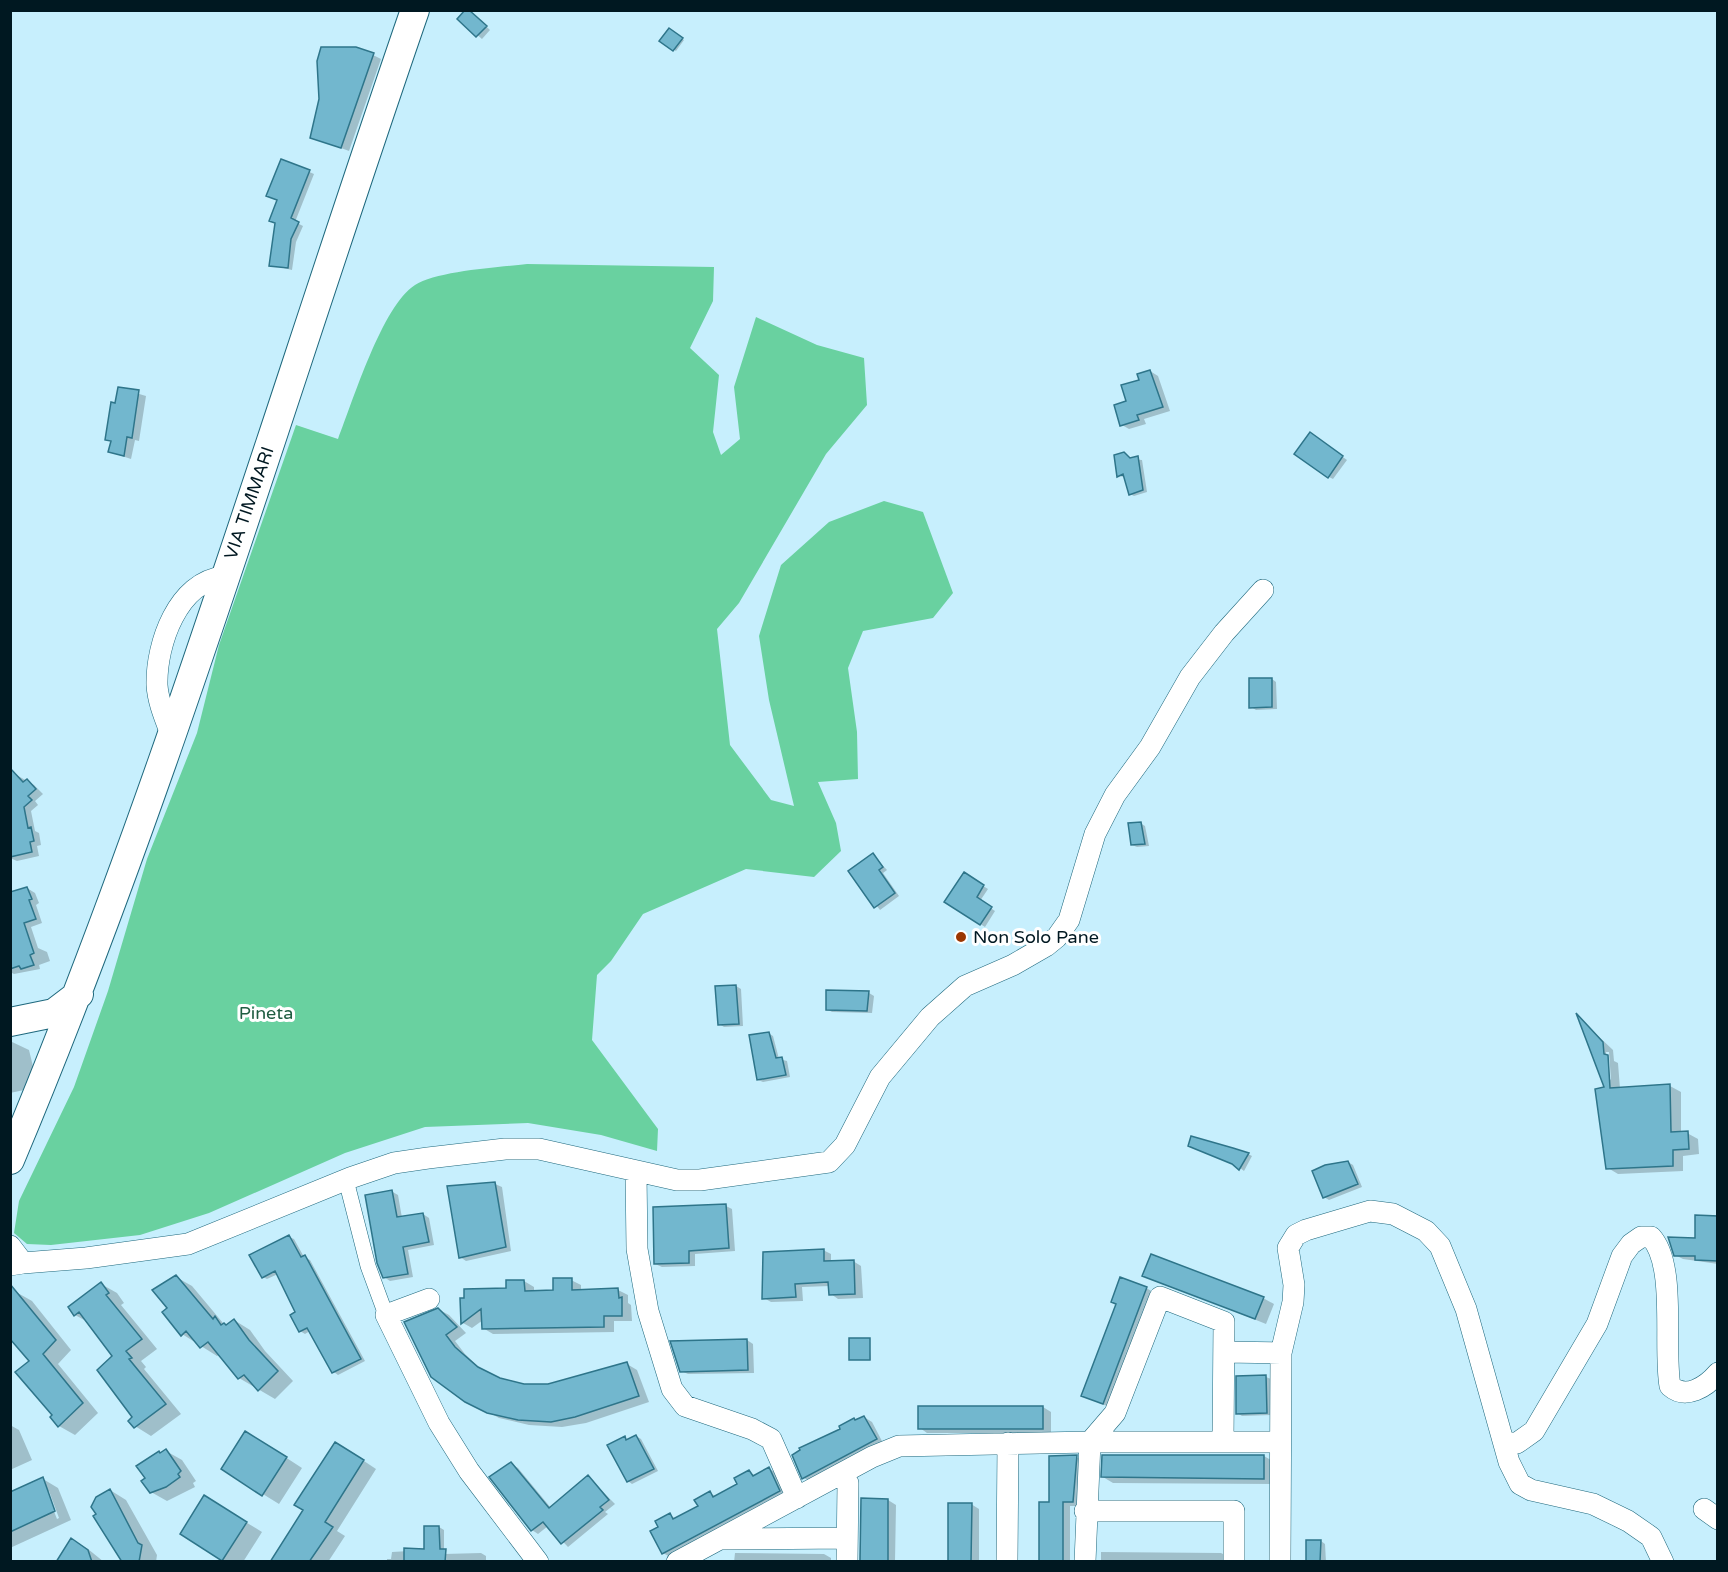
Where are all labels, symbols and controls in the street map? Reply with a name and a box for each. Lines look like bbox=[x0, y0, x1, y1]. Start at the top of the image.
street label: VIA TIMMARI bbox=[219, 444, 279, 562]
place label: Non Solo Pane bbox=[973, 926, 1099, 948]
marker: Non Solo Pane bbox=[954, 930, 968, 944]
park label: Pineta bbox=[239, 1002, 293, 1024]

